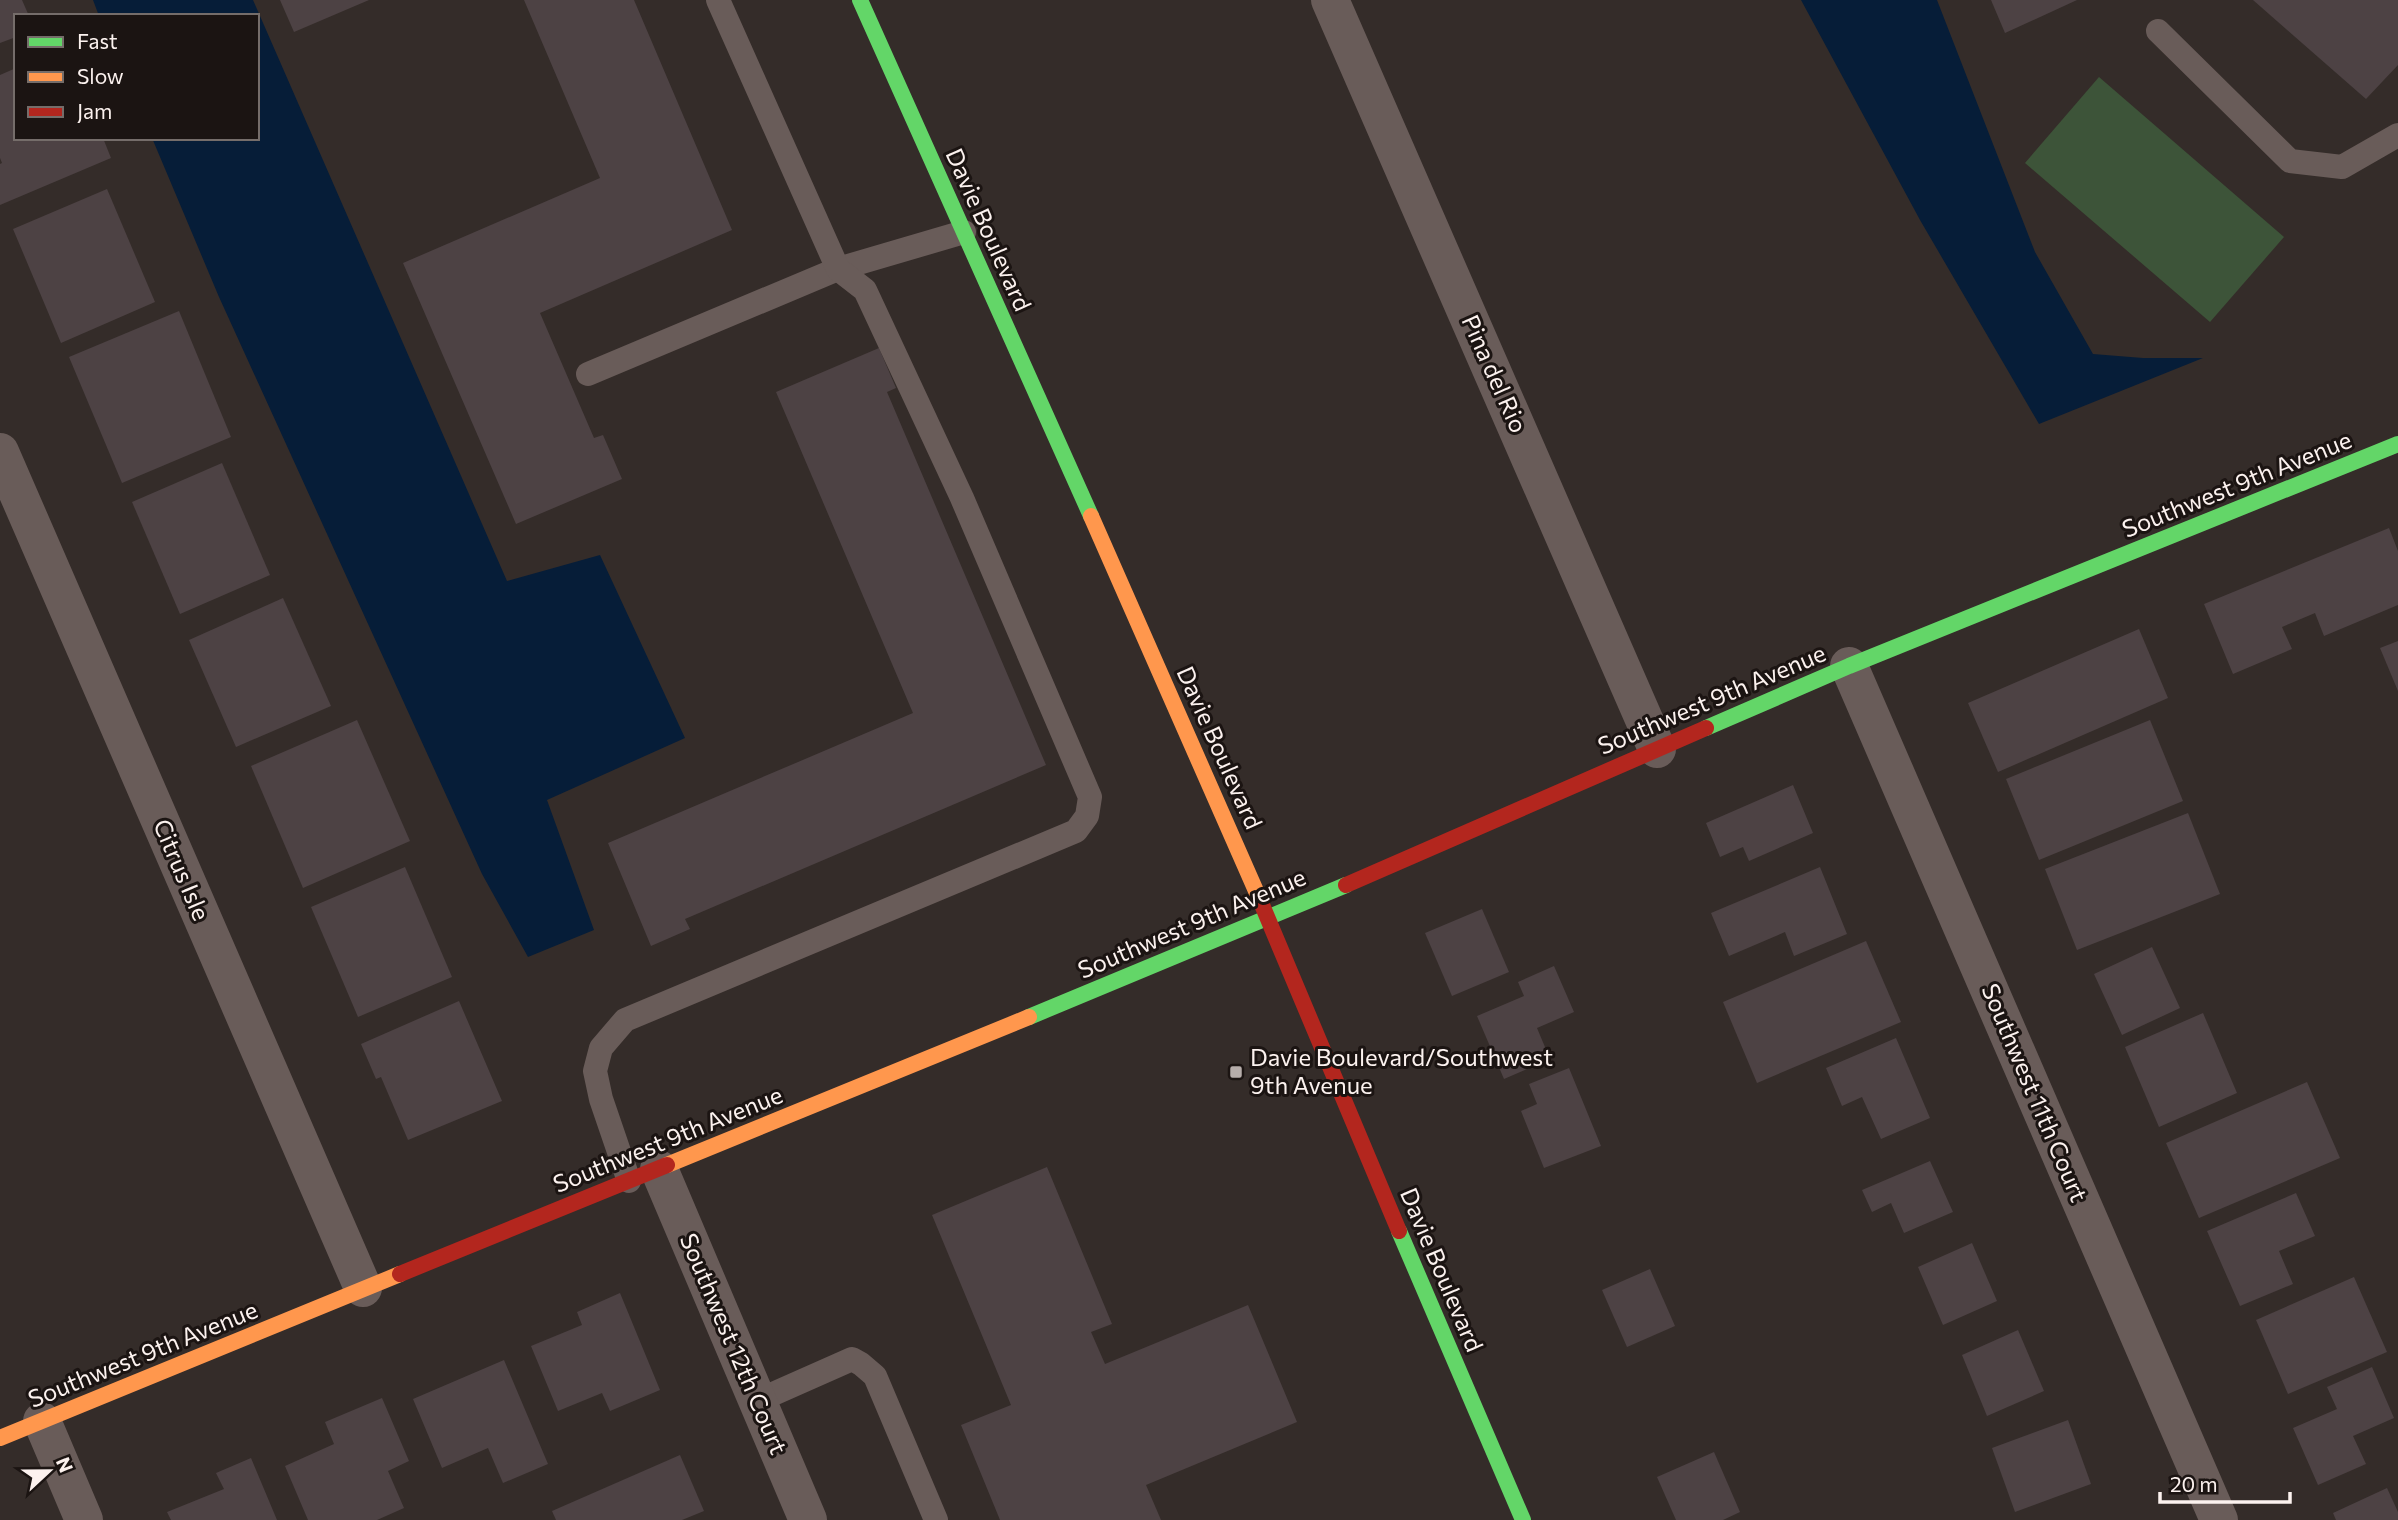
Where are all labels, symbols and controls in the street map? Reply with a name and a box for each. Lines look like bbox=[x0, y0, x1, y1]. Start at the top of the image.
legend bbox=[14, 14, 259, 140]
text: Fast bbox=[77, 28, 118, 53]
text: Slow bbox=[77, 63, 124, 88]
text: Jam bbox=[77, 98, 112, 123]
street label: Davie Boulevard bbox=[941, 144, 1038, 315]
street label: Pina del Rio bbox=[1457, 310, 1534, 437]
street label: Southwest 9th Avenue bbox=[2118, 424, 2355, 543]
street label: Southwest 9th Avenue bbox=[1593, 637, 1830, 760]
street label: Davie Boulevard bbox=[1172, 662, 1269, 833]
street label: Citrus Isle bbox=[148, 814, 217, 924]
street label: Southwest 9th Avenue bbox=[1073, 861, 1310, 984]
street label: Southwest 11th Court bbox=[1976, 979, 2095, 1206]
place label: Davie Boulevard/Southwest 9th Avenue bbox=[1250, 1042, 1553, 1099]
marker: Davie Boulevard/Southwest 9th Avenue bbox=[1228, 1064, 1244, 1080]
street label: Southwest 9th Avenue bbox=[549, 1079, 786, 1198]
street label: Davie Boulevard bbox=[1395, 1183, 1490, 1356]
street label: Southwest 12th Court bbox=[675, 1229, 794, 1458]
street label: Southwest 9th Avenue bbox=[24, 1294, 261, 1413]
north arrow bbox=[14, 1436, 84, 1506]
text: N bbox=[52, 1454, 79, 1475]
scale bar bbox=[2160, 1460, 2290, 1504]
text: 20 m bbox=[2170, 1471, 2218, 1496]

